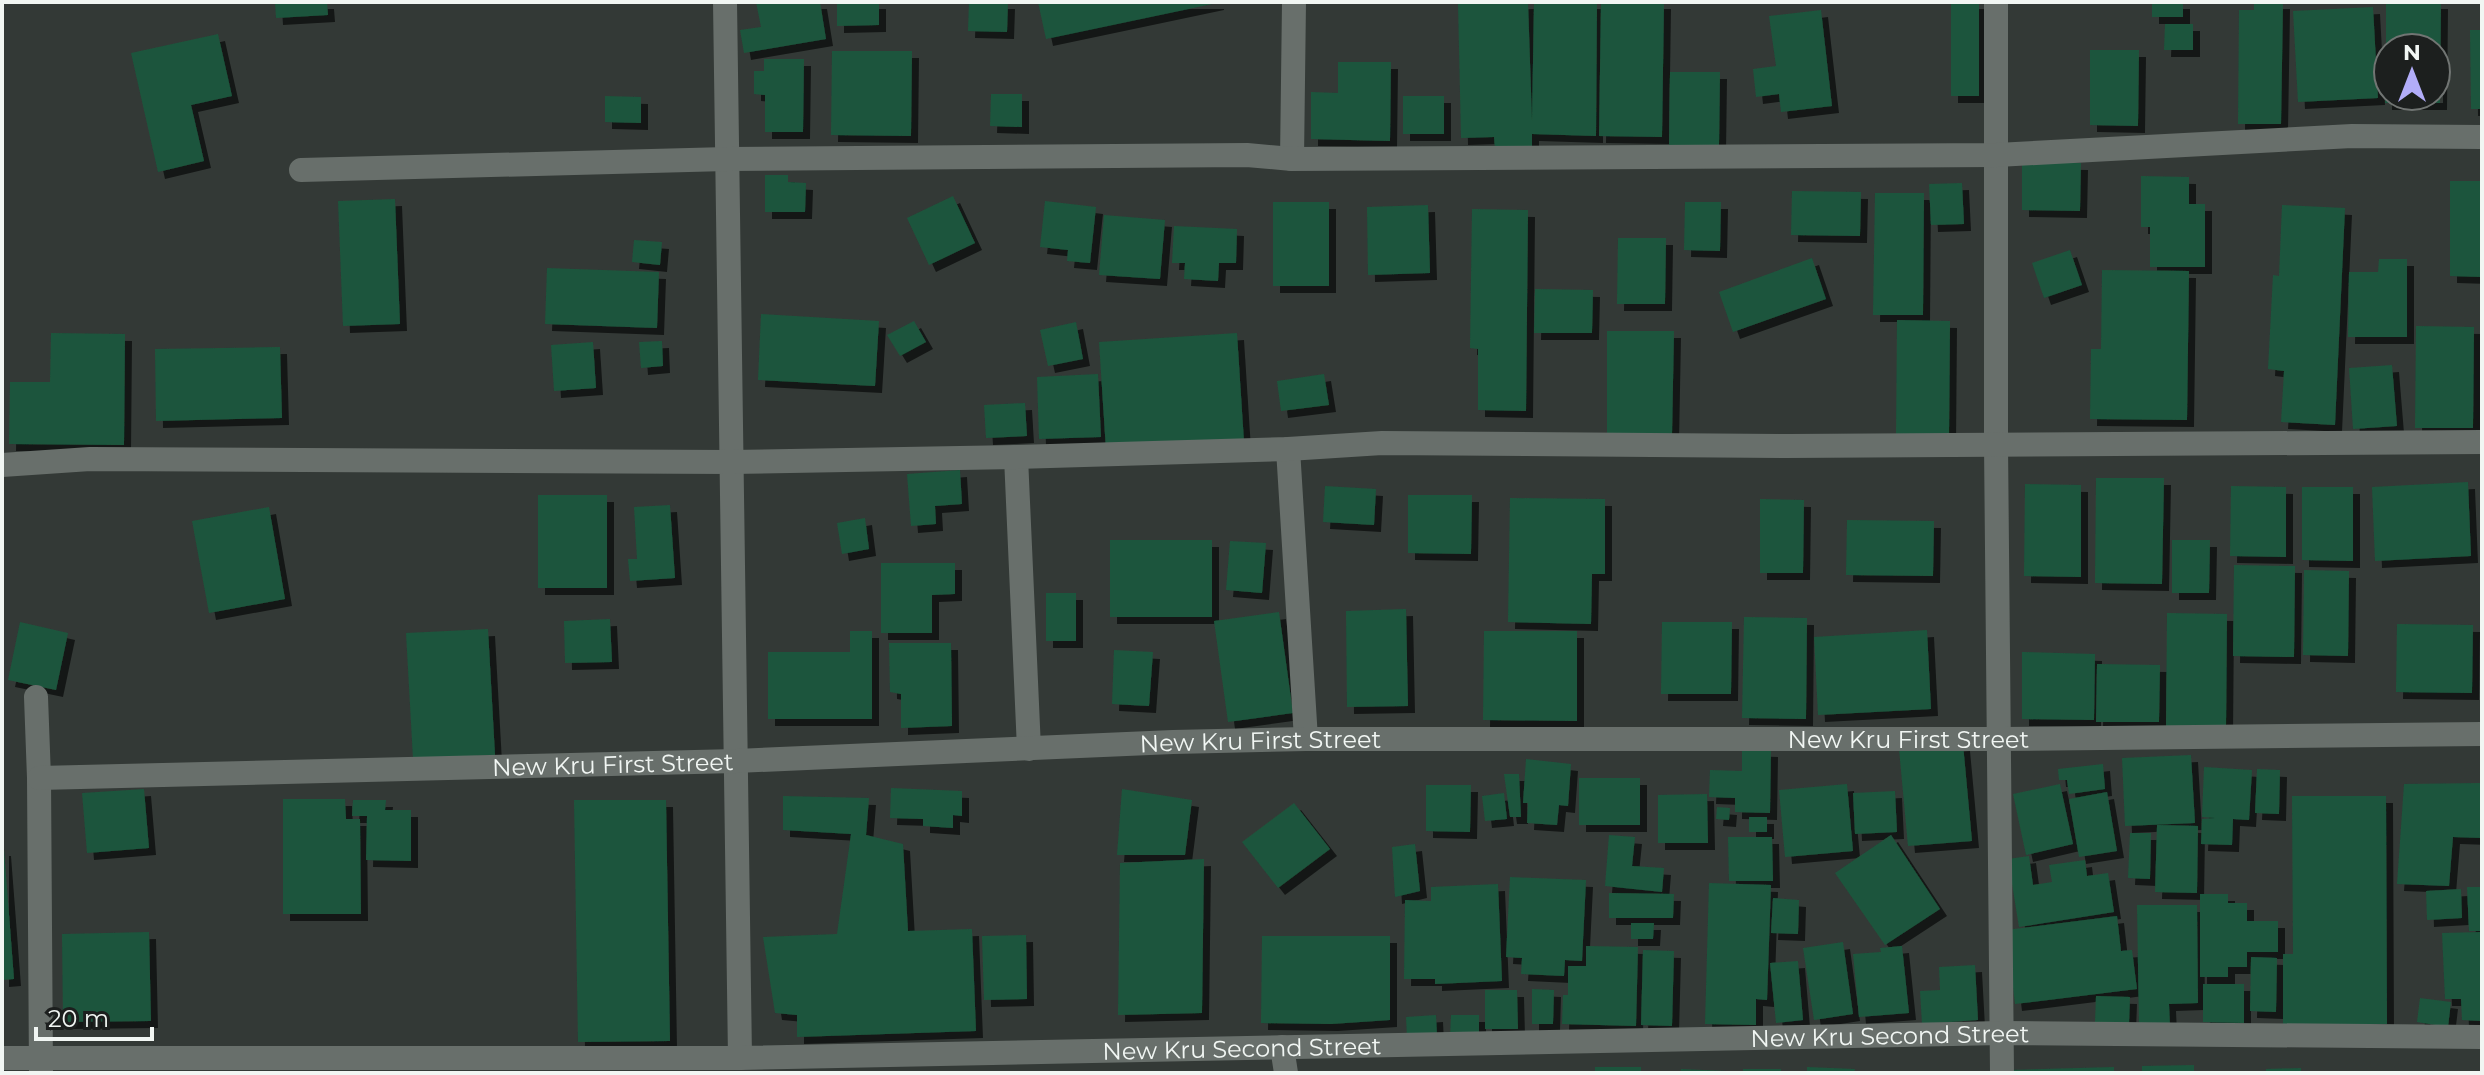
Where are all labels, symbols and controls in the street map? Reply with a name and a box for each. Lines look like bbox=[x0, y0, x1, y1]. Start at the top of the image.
north arrow bbox=[2372, 32, 2452, 112]
text: N bbox=[2403, 39, 2421, 66]
street label: New Kru First Street bbox=[1139, 724, 1381, 758]
street label: New Kru First Street bbox=[1788, 724, 2030, 754]
street label: New Kru First Street bbox=[492, 747, 734, 781]
scale bar bbox=[36, 991, 152, 1041]
text: 20 m bbox=[48, 1004, 109, 1033]
street label: New Kru Second Street bbox=[1750, 1018, 2030, 1052]
street label: New Kru Second Street bbox=[1102, 1031, 1382, 1065]

